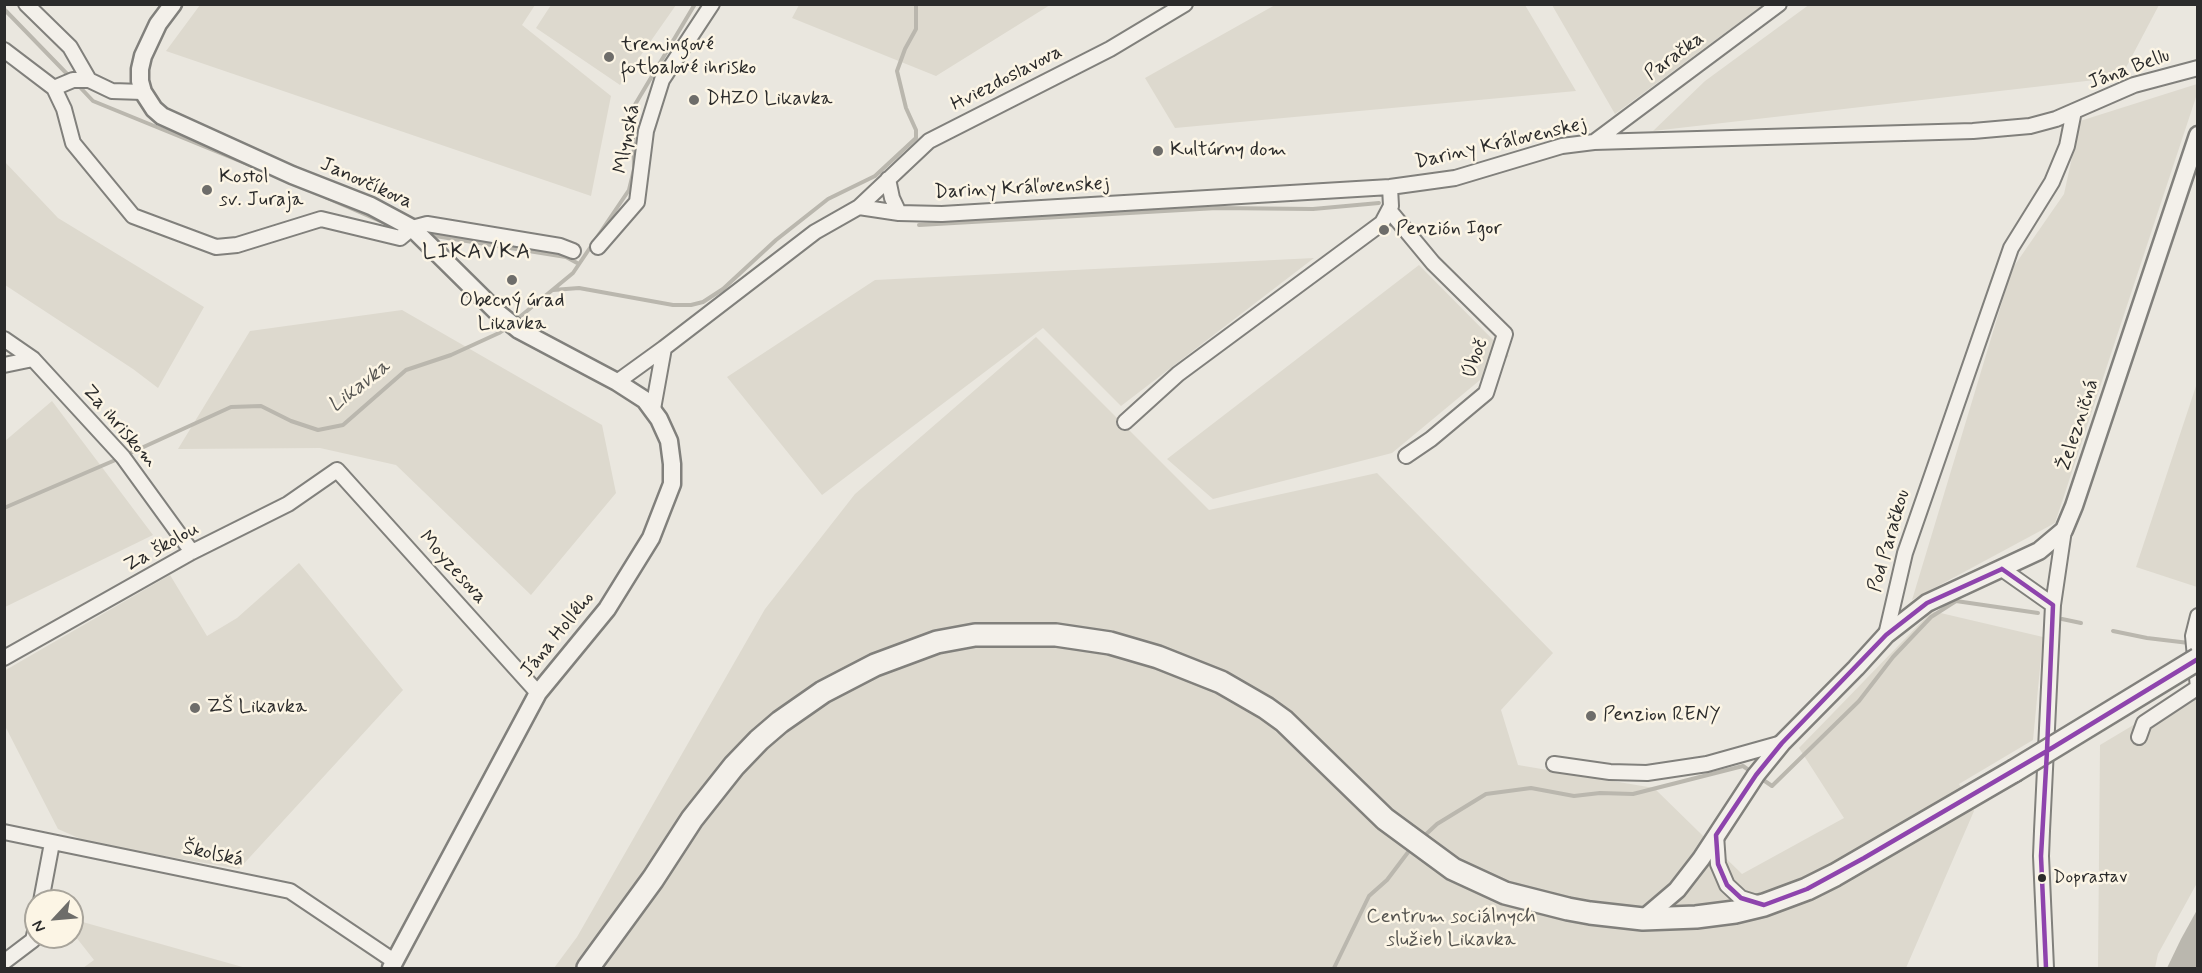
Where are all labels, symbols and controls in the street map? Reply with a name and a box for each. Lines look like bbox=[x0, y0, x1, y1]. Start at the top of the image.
street label: Paračka bbox=[1641, 27, 1709, 87]
place label: treningové fotbalové ihrisko bbox=[621, 34, 756, 81]
street label: Hviezdoslavova bbox=[947, 41, 1067, 117]
street label: Jána Bellu bbox=[2085, 44, 2173, 96]
marker: treningové fotbalové ihrisko bbox=[602, 50, 616, 64]
place label: DHZO Likavka bbox=[706, 88, 833, 112]
marker: DHZO Likavka bbox=[687, 93, 701, 107]
street label: Mlynská bbox=[610, 102, 646, 176]
street label: Dariny Kráľovenskej bbox=[1413, 113, 1589, 175]
place label: Kultúrny dom bbox=[1170, 139, 1287, 163]
marker: Kultúrny dom bbox=[1151, 144, 1165, 158]
street label: Janovčíkova bbox=[316, 153, 416, 215]
place label: Kostol sv. Juraja bbox=[219, 166, 303, 213]
street label: Dariny Kráľovenskej bbox=[934, 172, 1110, 206]
marker: Kostol sv. Juraja bbox=[200, 183, 214, 197]
place label: Penzión Igor bbox=[1396, 218, 1502, 242]
marker: Penzión Igor bbox=[1377, 223, 1391, 237]
district label: LIKAVKA bbox=[422, 240, 532, 266]
marker: Obecný úrad Likavka bbox=[505, 273, 519, 287]
place label: Obecný úrad Likavka bbox=[460, 290, 564, 337]
street label: Úboč bbox=[1458, 336, 1494, 382]
water label: Likavka bbox=[324, 355, 396, 419]
street label: Železničná bbox=[2053, 376, 2105, 474]
street label: Za ihriskom bbox=[76, 380, 162, 474]
street label: Pod Paračkou bbox=[1864, 487, 1916, 595]
street label: Za školou bbox=[120, 518, 204, 578]
street label: Moyzesova bbox=[413, 526, 491, 610]
street label: Jána Hollého bbox=[516, 587, 600, 683]
place label: ZŠ Likavka bbox=[207, 696, 307, 720]
marker: ZŠ Likavka bbox=[188, 701, 202, 715]
place label: Penzion RENY bbox=[1603, 704, 1721, 728]
marker: Penzion RENY bbox=[1584, 709, 1598, 723]
street label: Školská bbox=[180, 837, 246, 873]
place label: Doprastav bbox=[2053, 867, 2127, 889]
marker: Doprastav bbox=[2036, 872, 2048, 884]
north arrow bbox=[24, 889, 84, 949]
park label: Centrum sociálnych služieb Likavka bbox=[1366, 906, 1536, 953]
text: N bbox=[27, 917, 51, 936]

